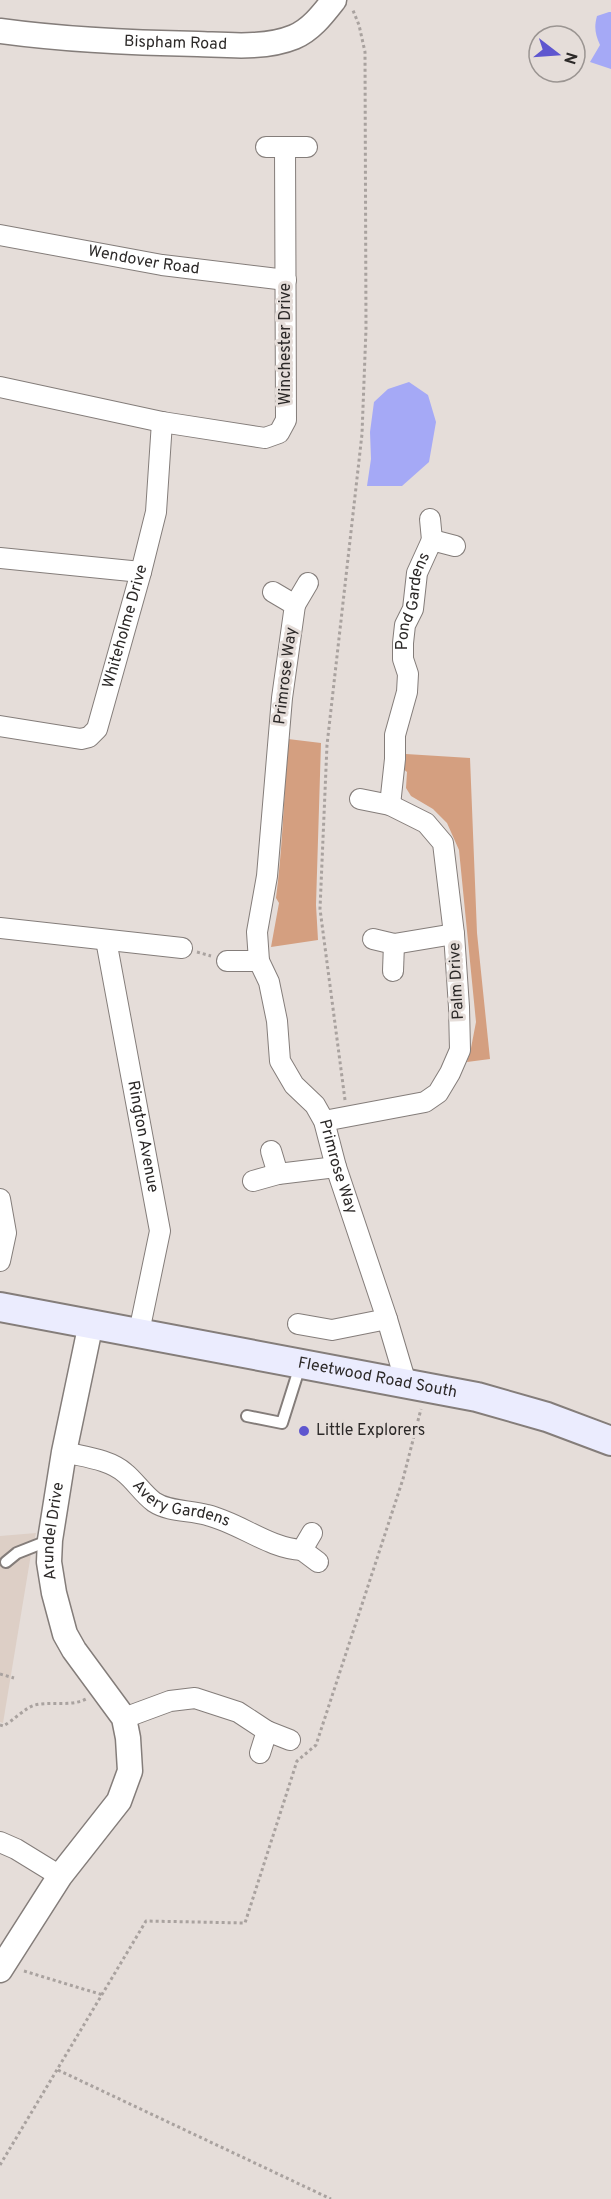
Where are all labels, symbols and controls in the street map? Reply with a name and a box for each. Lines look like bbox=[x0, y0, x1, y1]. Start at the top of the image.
north arrow bbox=[527, 24, 587, 84]
street label: Bispham Road bbox=[123, 32, 227, 55]
text: N bbox=[558, 49, 581, 66]
street label: Wendover Road bbox=[86, 241, 201, 279]
street label: Winchester Drive bbox=[276, 283, 296, 405]
street label: Pond Gardens bbox=[393, 549, 435, 650]
street label: Whiteholme Drive bbox=[99, 563, 152, 691]
street label: Primrose Way bbox=[270, 626, 302, 726]
street label: Palm Drive bbox=[445, 942, 469, 1020]
street label: Rington Avenue bbox=[122, 1079, 163, 1194]
street label: Primrose Way bbox=[314, 1117, 361, 1217]
street label: Fleetwood Road South bbox=[296, 1353, 459, 1403]
place label: Little Explorers bbox=[316, 1421, 425, 1441]
marker: Little Explorers bbox=[297, 1424, 311, 1438]
street label: Avery Gardens bbox=[128, 1476, 233, 1532]
street label: Arundel Drive bbox=[39, 1481, 69, 1582]

